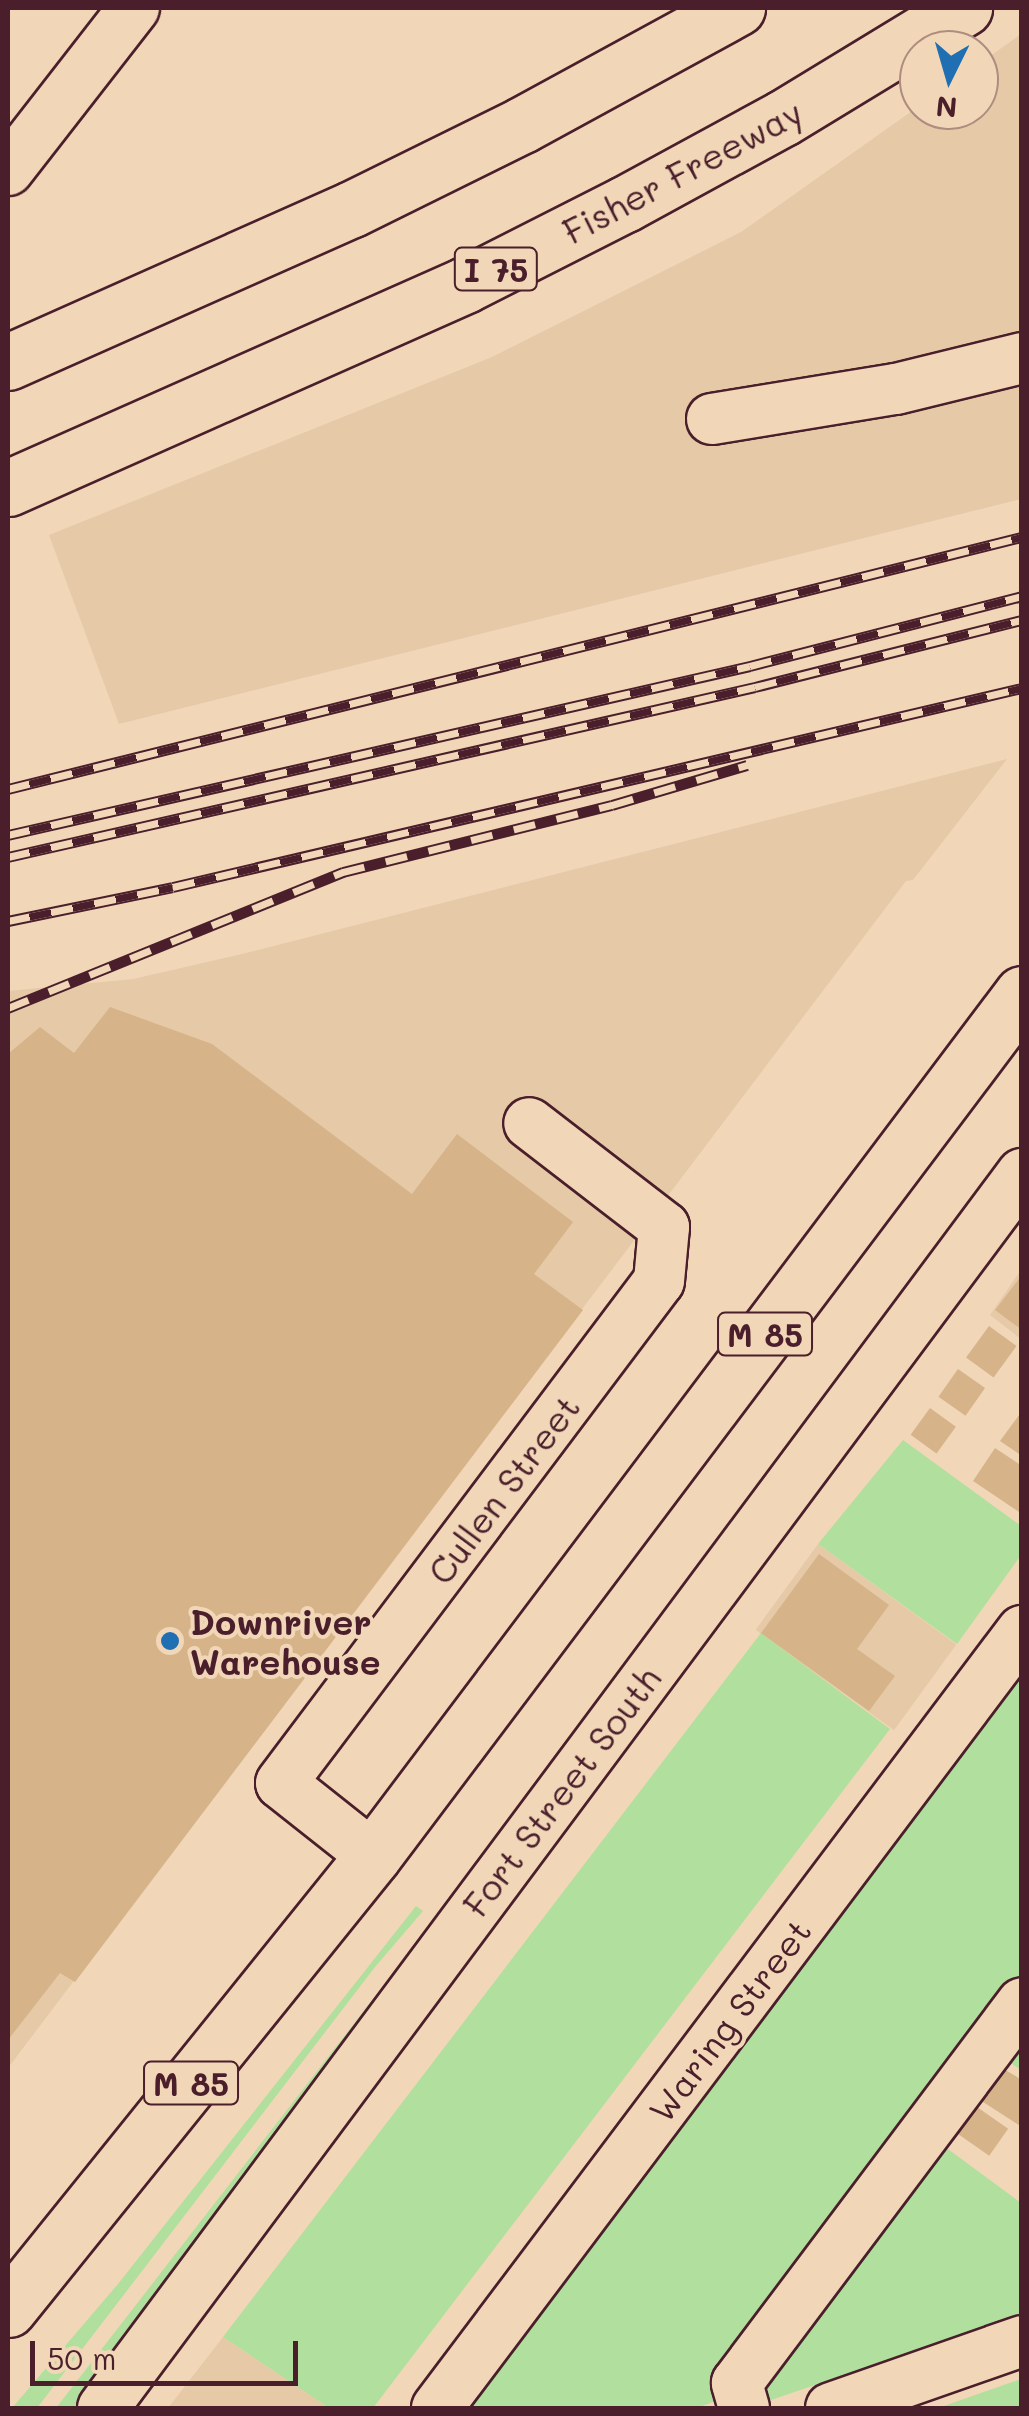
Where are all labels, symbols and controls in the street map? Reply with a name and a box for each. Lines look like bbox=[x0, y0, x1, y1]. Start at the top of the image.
north arrow bbox=[899, 30, 999, 130]
text: N bbox=[934, 89, 959, 127]
street label: Fisher Freeway bbox=[555, 90, 809, 252]
road number: I 75 bbox=[454, 242, 538, 296]
road number: M 85 bbox=[715, 1307, 815, 1361]
street label: Cullen Street bbox=[418, 1386, 588, 1592]
place label: Downriver Warehouse bbox=[190, 1600, 381, 1682]
marker: Downriver Warehouse bbox=[159, 1630, 181, 1652]
street label: Fort Street South bbox=[453, 1658, 669, 1924]
street label: Waring Street bbox=[639, 1910, 819, 2130]
road number: M 85 bbox=[141, 2056, 241, 2110]
scale bar bbox=[35, 2321, 302, 2383]
text: 50 m bbox=[47, 2338, 117, 2378]

